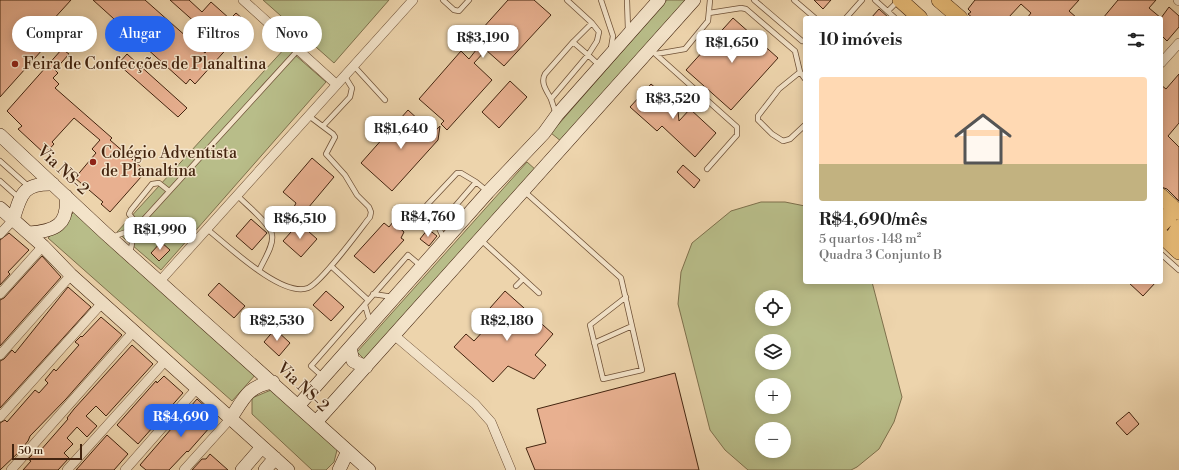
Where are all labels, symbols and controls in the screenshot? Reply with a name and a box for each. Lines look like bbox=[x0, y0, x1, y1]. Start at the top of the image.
chip: Comprar bbox=[12, 16, 97, 52]
chip: Alugar bbox=[105, 16, 175, 52]
chip: Filtros bbox=[183, 16, 254, 52]
chip: Novo bbox=[262, 16, 322, 52]
pin: R$3,190 bbox=[446, 25, 520, 59]
text: 10 imóveis bbox=[819, 29, 902, 51]
icon: filters bbox=[1125, 29, 1147, 51]
text: R$3,190 bbox=[456, 30, 510, 46]
pin: R$1,650 bbox=[695, 30, 769, 64]
text: R$1,650 bbox=[705, 35, 759, 51]
place label: Feira de Confecções de Planaltina bbox=[23, 54, 267, 74]
marker: Feira de Confecções de Planaltina bbox=[10, 59, 20, 69]
pin: R$3,520 bbox=[636, 86, 710, 120]
text: R$3,520 bbox=[646, 91, 700, 107]
icon: home bbox=[947, 103, 1019, 175]
pin: R$1,640 bbox=[364, 116, 438, 150]
text: R$1,640 bbox=[374, 121, 428, 137]
street label: Via NS-2 bbox=[32, 140, 93, 199]
place label: Colégio Adventista de Planaltina bbox=[101, 143, 238, 181]
marker: Colégio Adventista de Planaltina bbox=[88, 157, 98, 167]
pin: R$4,760 bbox=[391, 204, 465, 238]
pin: R$6,510 bbox=[263, 206, 337, 240]
text: R$4,760 bbox=[401, 209, 455, 225]
text: R$4,690/mês bbox=[819, 209, 927, 231]
text: R$6,510 bbox=[274, 211, 326, 227]
pin: R$1,990 bbox=[123, 217, 197, 251]
text: R$1,990 bbox=[133, 222, 187, 238]
text: 5 quartos · 148 m² bbox=[819, 231, 921, 247]
text: Quadra 3 Conjunto B bbox=[819, 247, 942, 263]
map controls bbox=[755, 290, 791, 458]
button: locate bbox=[755, 290, 791, 326]
pin: R$2,530 bbox=[240, 308, 314, 342]
pin: R$2,180 bbox=[470, 308, 544, 342]
text: R$2,530 bbox=[250, 313, 304, 329]
text: R$2,180 bbox=[480, 313, 534, 329]
button: layers bbox=[755, 334, 791, 370]
street label: Via NS-2 bbox=[272, 357, 333, 416]
button: + bbox=[755, 378, 791, 414]
pin: R$4,690 bbox=[144, 404, 218, 438]
text: R$4,690 bbox=[153, 409, 209, 425]
button: − bbox=[755, 422, 791, 458]
scale bar bbox=[12, 442, 82, 461]
text: 50 m bbox=[18, 444, 43, 458]

